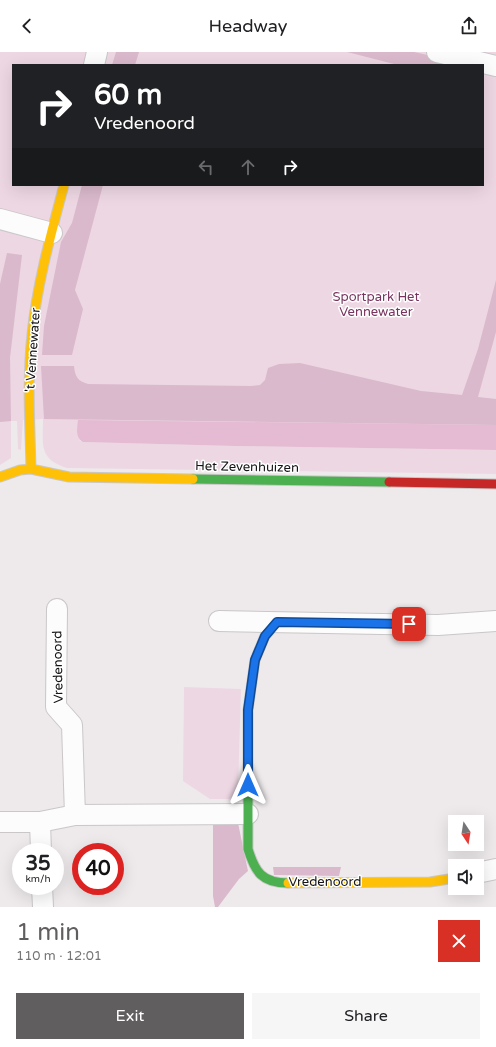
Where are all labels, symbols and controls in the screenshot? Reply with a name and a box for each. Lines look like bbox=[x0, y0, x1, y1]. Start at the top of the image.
icon: back bbox=[16, 15, 38, 37]
text: Headway bbox=[209, 15, 287, 37]
icon: share bbox=[458, 15, 480, 37]
text: 60 m bbox=[94, 78, 162, 112]
icon: right bbox=[28, 80, 80, 132]
text: Vredenoord bbox=[94, 112, 195, 134]
icon: left bbox=[195, 156, 217, 178]
icon: ahead bbox=[237, 156, 259, 178]
icon: right bbox=[279, 156, 301, 178]
park label: Sportpark Het Vennewater bbox=[333, 289, 419, 320]
street label: 't Vennewater bbox=[22, 307, 44, 393]
street label: Het Zevenhuizen bbox=[195, 458, 299, 476]
pin bbox=[392, 607, 426, 641]
icon: arrive bbox=[398, 613, 420, 635]
street label: Vredenoord bbox=[49, 630, 67, 704]
position arrow bbox=[227, 764, 269, 806]
north arrow bbox=[448, 815, 484, 851]
map controls bbox=[448, 815, 484, 895]
speed limit sign: 40 bbox=[72, 843, 124, 895]
text: 35 bbox=[25, 852, 51, 876]
button: sound bbox=[448, 859, 484, 895]
text: km/h bbox=[25, 873, 51, 885]
street label: Vredenoord bbox=[289, 874, 361, 890]
text: 1 min bbox=[16, 918, 80, 947]
button: close bbox=[438, 920, 480, 962]
text: 110 m · 12:01 bbox=[16, 948, 102, 964]
button: Exit bbox=[16, 993, 244, 1039]
button: Share bbox=[252, 993, 480, 1039]

